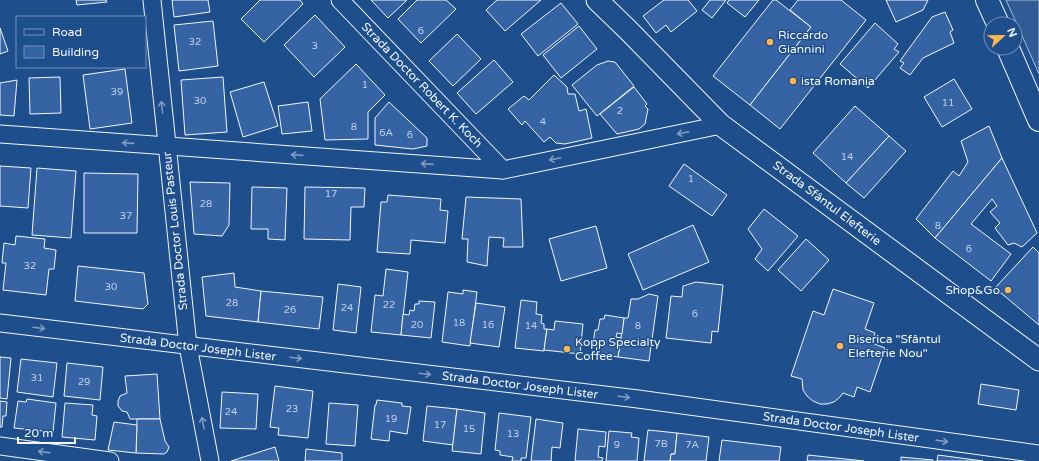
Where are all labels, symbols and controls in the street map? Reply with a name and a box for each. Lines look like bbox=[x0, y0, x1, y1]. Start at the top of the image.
legend bbox=[16, 16, 146, 68]
north arrow bbox=[983, 16, 1023, 56]
street label: Strada Doctor Robert K. Koch bbox=[359, 20, 485, 150]
text: Road bbox=[52, 25, 82, 39]
house number: 6 bbox=[418, 25, 424, 37]
text: N bbox=[1004, 26, 1019, 39]
place label: Riccardo Giannini bbox=[778, 28, 828, 56]
house number: 32 bbox=[189, 36, 201, 48]
marker: Riccardo Giannini bbox=[765, 37, 775, 47]
house number: 3 bbox=[312, 40, 318, 52]
text: Building bbox=[52, 45, 99, 59]
place label: ista Romania bbox=[801, 74, 875, 88]
marker: ista Romania bbox=[788, 76, 798, 86]
house number: 1 bbox=[362, 79, 368, 91]
house number: 39 bbox=[111, 86, 123, 98]
house number: 30 bbox=[194, 95, 206, 107]
house number: 11 bbox=[942, 97, 954, 109]
one-way arrow bbox=[159, 101, 166, 114]
house number: 2 bbox=[617, 105, 623, 117]
house number: 4 bbox=[540, 116, 546, 128]
house number: 8 bbox=[351, 121, 357, 133]
house number: 6A bbox=[379, 127, 393, 139]
house number: 6 bbox=[407, 129, 413, 141]
one-way arrow bbox=[677, 129, 690, 137]
one-way arrow bbox=[122, 139, 135, 146]
street label: Strada Doctor Louis Pasteur bbox=[160, 151, 190, 311]
house number: 14 bbox=[841, 151, 853, 163]
one-way arrow bbox=[291, 152, 304, 159]
one-way arrow bbox=[549, 155, 562, 163]
street label: Strada Sfântul Elefterie bbox=[770, 158, 884, 248]
one-way arrow bbox=[421, 161, 434, 168]
house number: 1 bbox=[688, 173, 694, 185]
house number: 17 bbox=[325, 188, 337, 200]
house number: 28 bbox=[200, 198, 212, 210]
house number: 37 bbox=[120, 210, 132, 222]
house number: 8 bbox=[935, 220, 941, 232]
house number: 6 bbox=[966, 243, 972, 255]
house number: 32 bbox=[24, 260, 36, 272]
house number: 30 bbox=[105, 281, 117, 293]
place label: Shop&Go bbox=[945, 283, 1000, 297]
marker: Shop&Go bbox=[1003, 285, 1013, 295]
house number: 28 bbox=[226, 297, 238, 309]
house number: 22 bbox=[383, 299, 395, 311]
house number: 24 bbox=[341, 302, 353, 314]
house number: 26 bbox=[284, 304, 296, 316]
house number: 6 bbox=[692, 308, 698, 320]
house number: 18 bbox=[453, 317, 465, 329]
house number: 20 bbox=[411, 319, 423, 331]
house number: 16 bbox=[482, 319, 494, 331]
house number: 14 bbox=[525, 320, 537, 332]
house number: 8 bbox=[635, 320, 641, 332]
one-way arrow bbox=[32, 324, 45, 331]
street label: Strada Doctor Joseph Lister bbox=[119, 330, 277, 364]
place label: Biserica "Sfântul Elefterie Nou" bbox=[848, 332, 941, 360]
place label: Kopp Specialty Coffee bbox=[575, 335, 661, 363]
marker: Biserica "Sfântul Elefterie Nou" bbox=[835, 341, 845, 351]
marker: Kopp Specialty Coffee bbox=[562, 344, 572, 354]
one-way arrow bbox=[289, 354, 302, 362]
street label: Strada Doctor Joseph Lister bbox=[441, 368, 599, 402]
one-way arrow bbox=[418, 370, 431, 377]
house number: 31 bbox=[31, 372, 43, 384]
house number: 29 bbox=[78, 376, 90, 388]
one-way arrow bbox=[617, 393, 630, 401]
house number: 23 bbox=[286, 403, 298, 415]
house number: 24 bbox=[225, 406, 237, 418]
street label: Strada Doctor Joseph Lister bbox=[762, 409, 920, 445]
house number: 19 bbox=[385, 413, 397, 425]
one-way arrow bbox=[198, 417, 206, 430]
scale bar bbox=[18, 419, 75, 445]
house number: 17 bbox=[434, 419, 446, 431]
house number: 15 bbox=[463, 423, 475, 435]
text: 20 m bbox=[24, 426, 53, 440]
house number: 13 bbox=[507, 428, 519, 440]
one-way arrow bbox=[935, 437, 948, 445]
house number: 7B bbox=[654, 438, 668, 450]
house number: 9 bbox=[614, 439, 620, 451]
house number: 7A bbox=[685, 439, 699, 451]
one-way arrow bbox=[38, 448, 51, 456]

